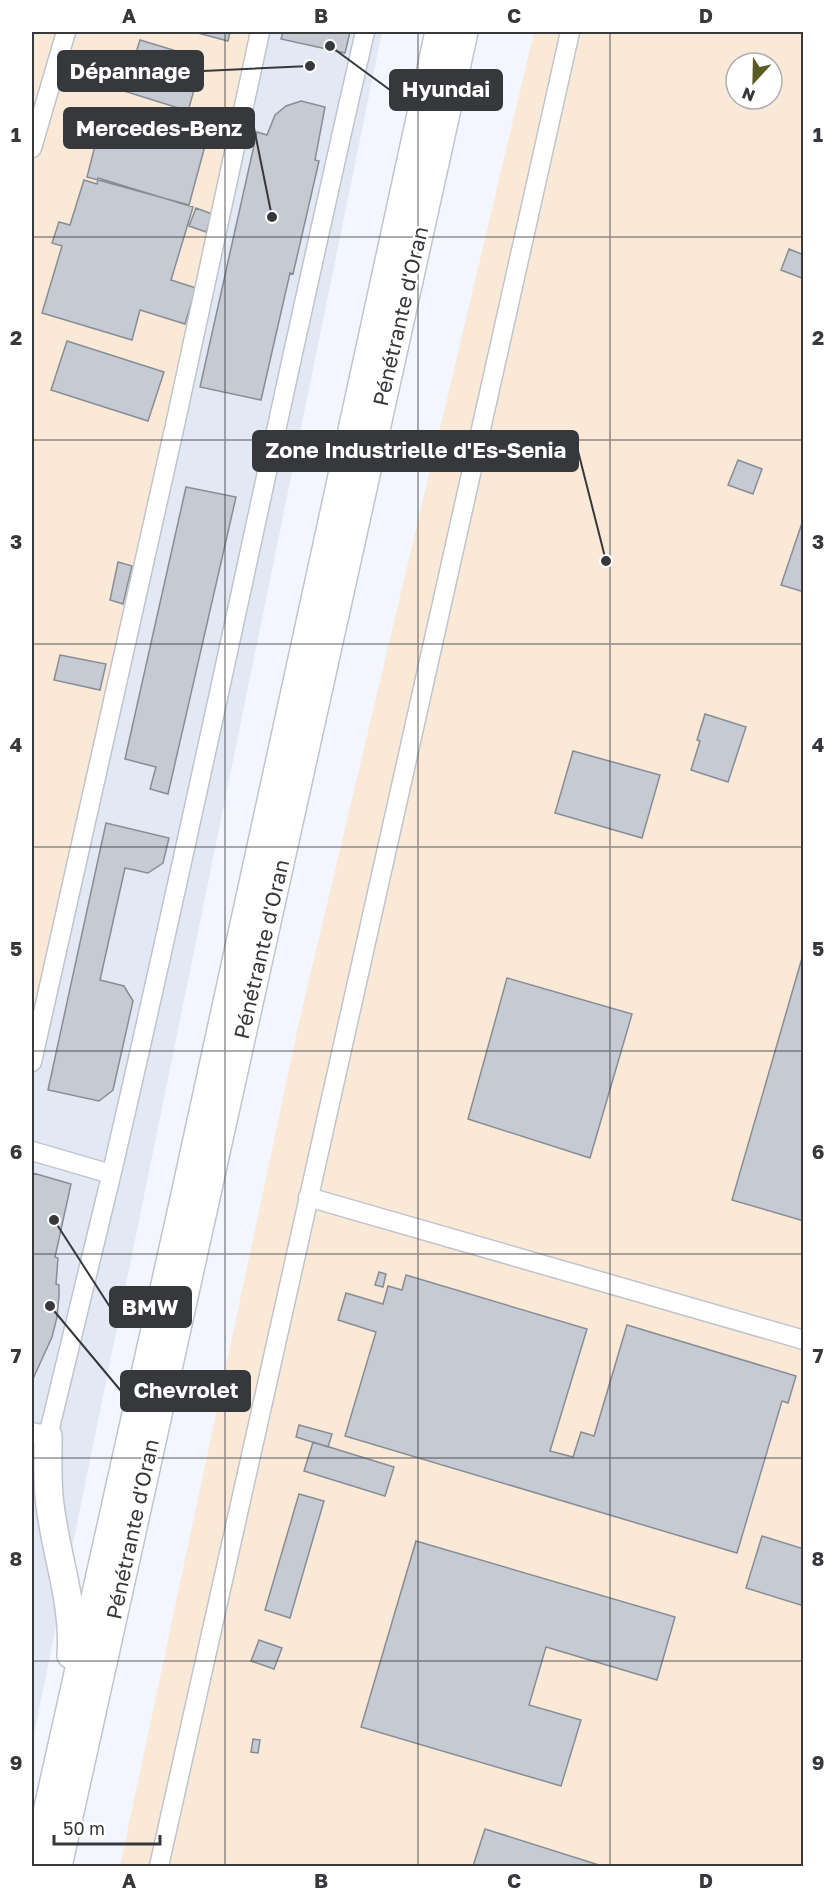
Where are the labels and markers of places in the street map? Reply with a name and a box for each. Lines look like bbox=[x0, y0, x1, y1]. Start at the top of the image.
callout: Dépannage bbox=[58, 51, 203, 91]
callout: Hyundai bbox=[390, 70, 502, 110]
callout: Mercedes-Benz bbox=[64, 108, 254, 148]
callout: Zone Industrielle d'Es-Senia bbox=[253, 431, 578, 471]
callout: BMW bbox=[110, 1287, 191, 1327]
callout: Chevrolet bbox=[121, 1371, 250, 1411]

